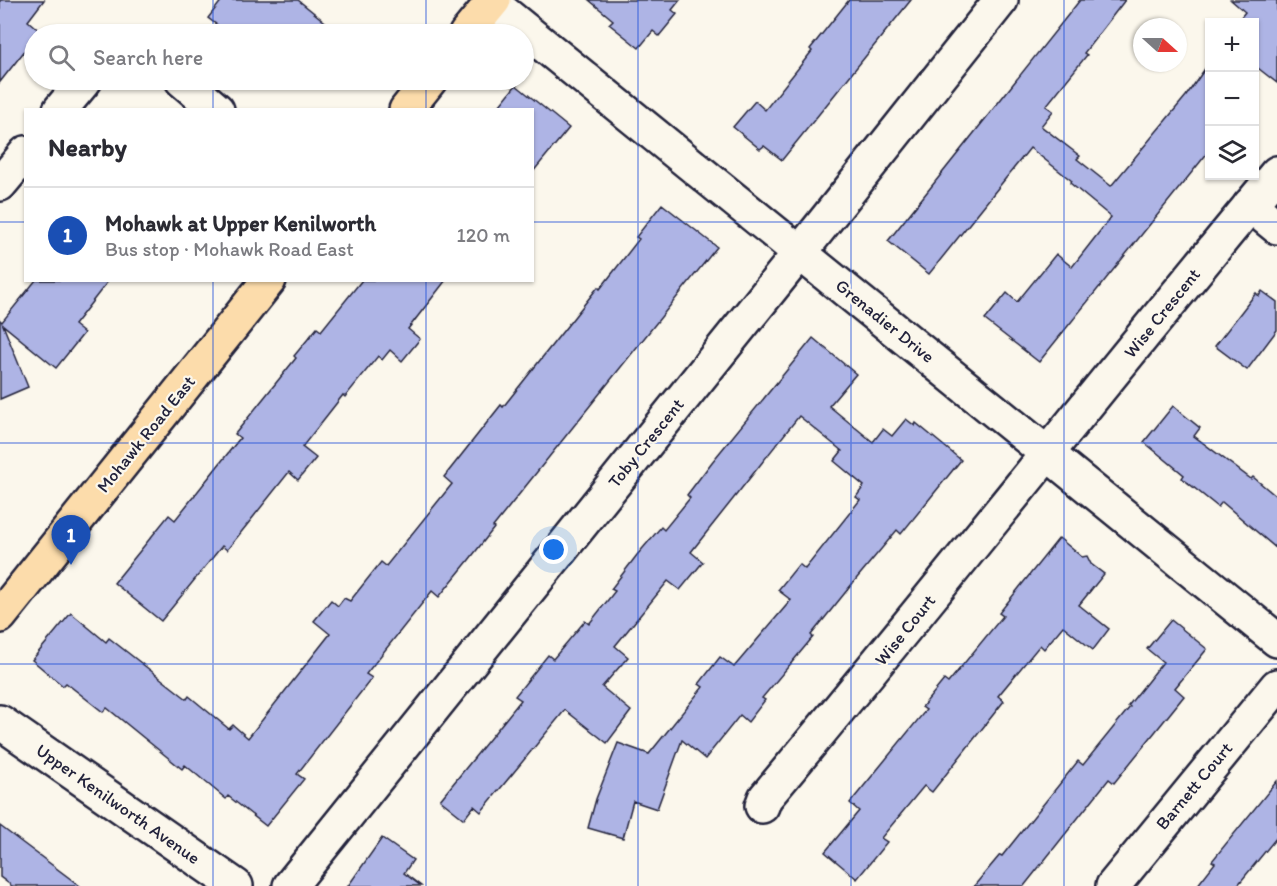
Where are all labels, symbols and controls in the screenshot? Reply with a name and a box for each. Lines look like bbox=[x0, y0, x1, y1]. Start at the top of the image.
north arrow bbox=[1133, 18, 1187, 72]
map controls bbox=[1205, 18, 1259, 180]
button: + bbox=[1205, 18, 1259, 72]
search box bbox=[24, 24, 534, 90]
icon: search bbox=[45, 41, 78, 74]
text: Search here bbox=[93, 44, 203, 71]
button: − bbox=[1205, 72, 1259, 126]
button: layers bbox=[1205, 126, 1259, 180]
text: Nearby bbox=[48, 131, 127, 163]
text: Mohawk at Upper Kenilworth bbox=[105, 210, 376, 237]
text: 1 bbox=[63, 223, 72, 247]
text: 120 m bbox=[457, 223, 510, 247]
text: Bus stop · Mohawk Road East bbox=[105, 237, 354, 261]
street label: Wise Crescent bbox=[1119, 263, 1205, 362]
street label: Grenadier Drive bbox=[831, 274, 939, 368]
street label: Mohawk Road East bbox=[92, 371, 200, 497]
street label: Toby Crescent bbox=[603, 394, 689, 492]
pin: 1 bbox=[52, 516, 90, 565]
your location bbox=[539, 535, 568, 564]
street label: Wise Court bbox=[870, 590, 940, 670]
street label: Barnett Court bbox=[1151, 737, 1237, 834]
street label: Upper Kenilworth Avenue bbox=[32, 739, 204, 869]

